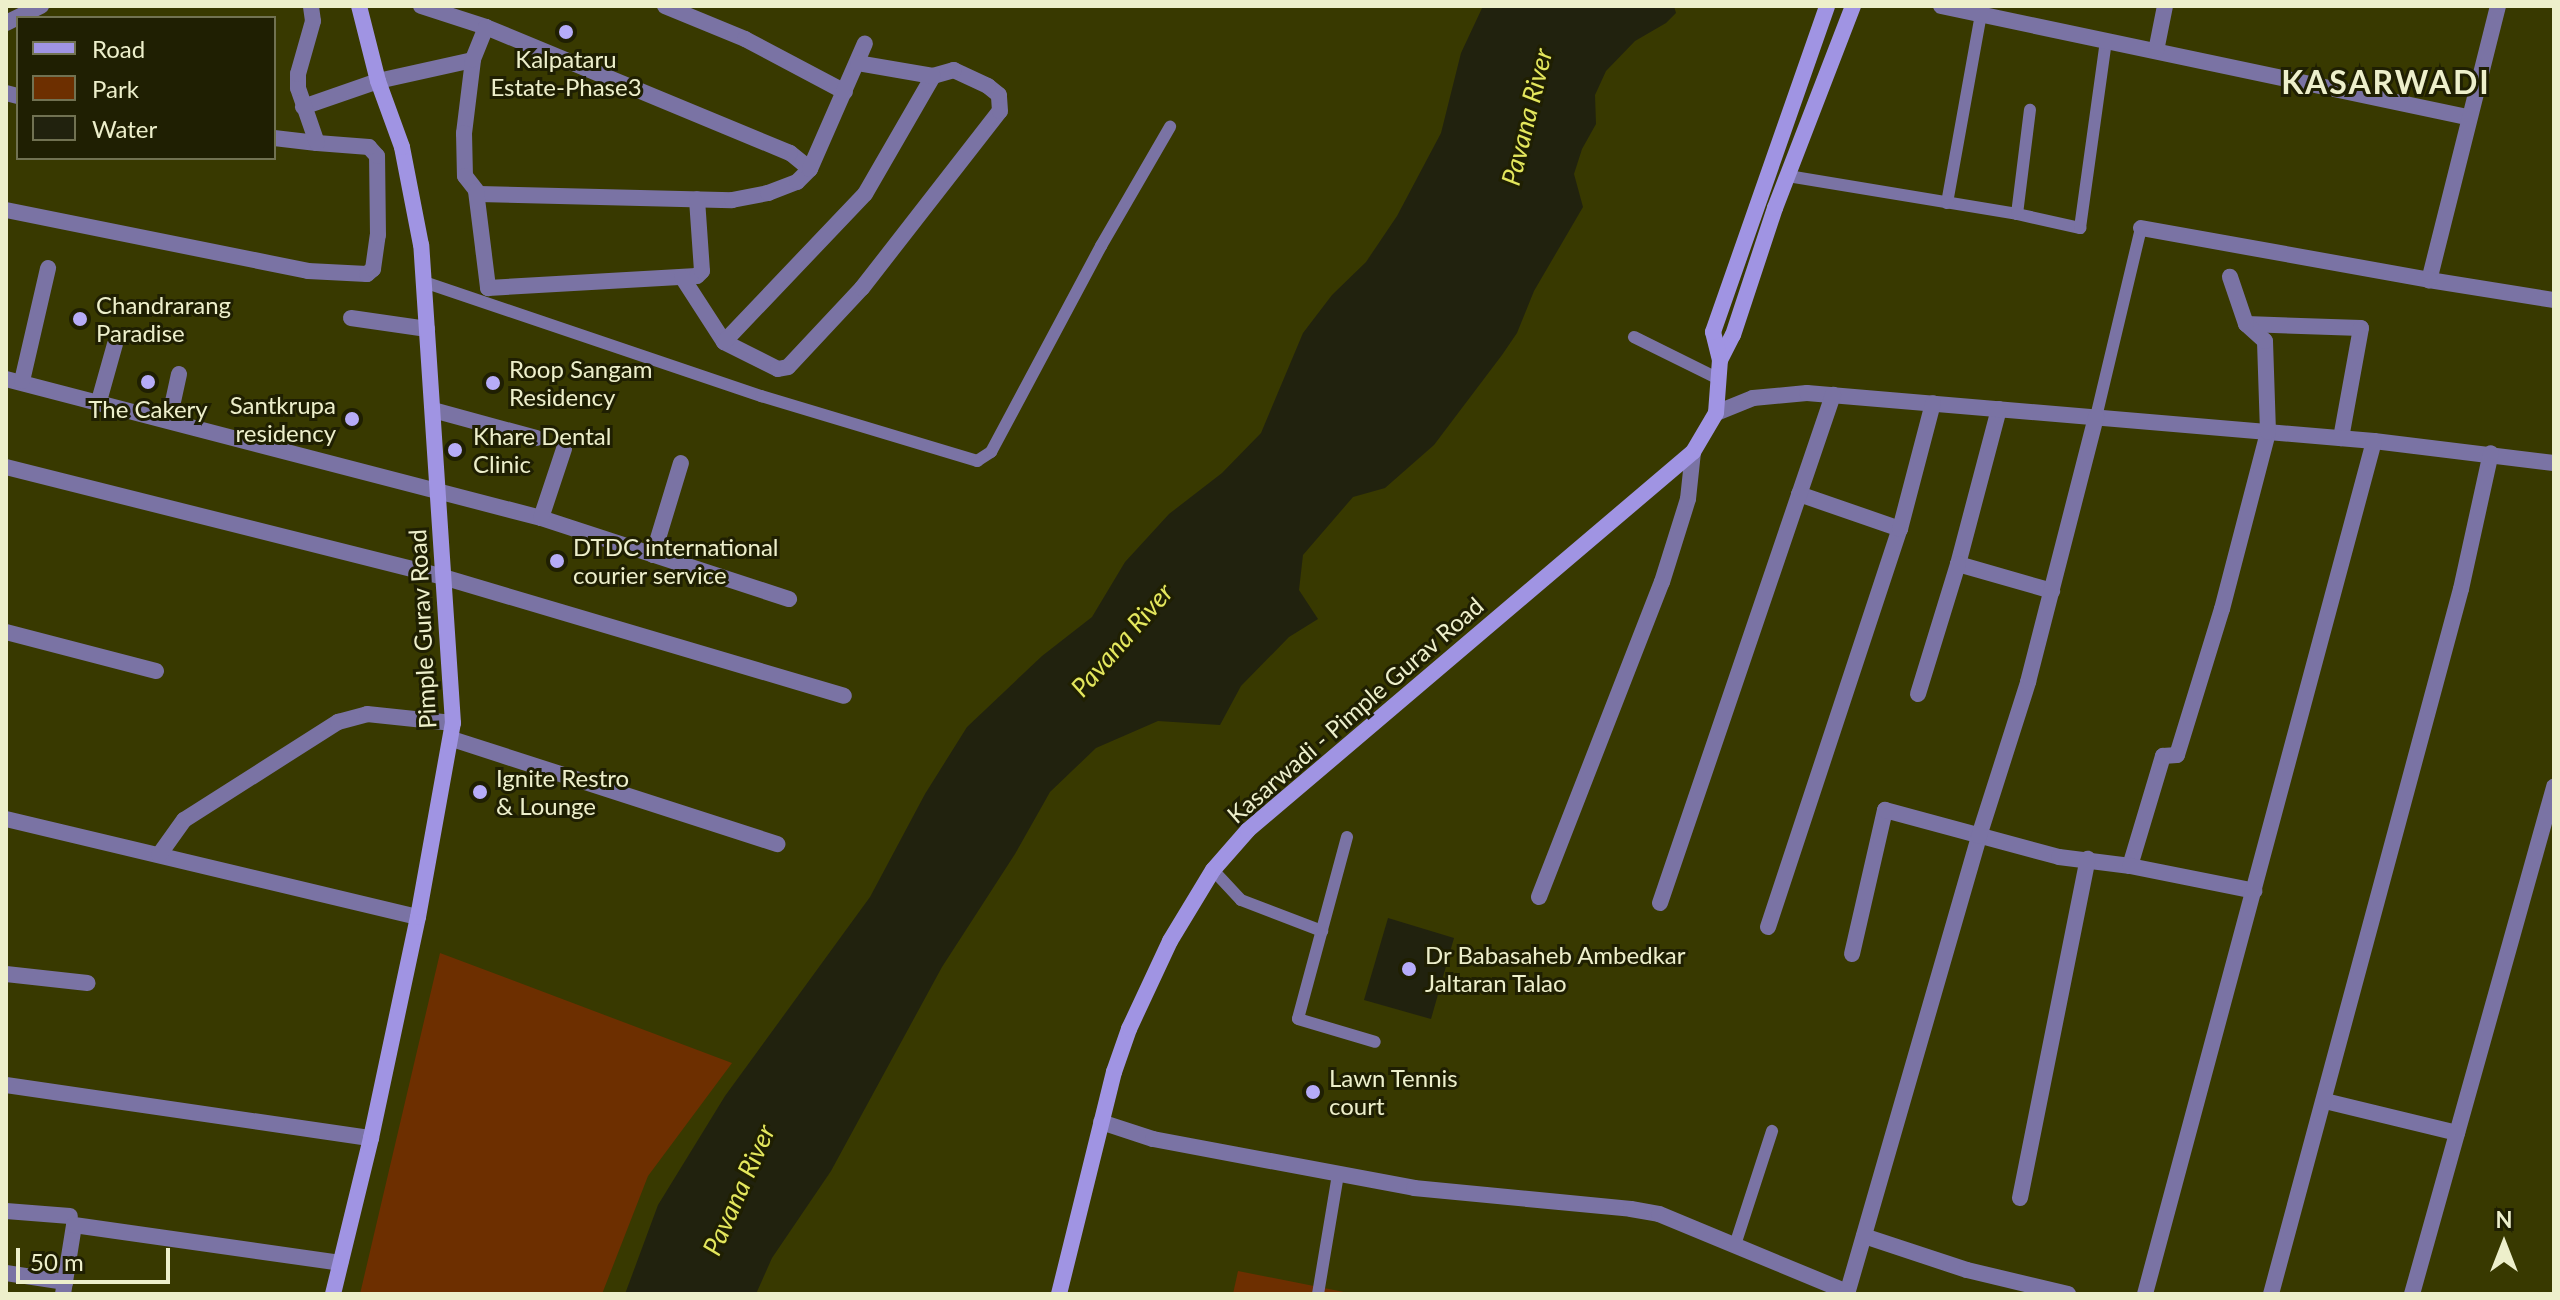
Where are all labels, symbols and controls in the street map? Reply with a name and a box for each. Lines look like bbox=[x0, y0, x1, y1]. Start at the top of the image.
legend bbox=[16, 16, 276, 160]
marker: Kalpataru Estate-Phase3 bbox=[557, 23, 575, 41]
text: Road bbox=[92, 34, 145, 63]
place label: Kalpataru Estate-Phase3 bbox=[490, 45, 642, 101]
water label: Pavana River bbox=[1495, 45, 1559, 189]
district label: KASARWADI bbox=[2281, 63, 2491, 101]
text: Park bbox=[92, 74, 139, 103]
text: Water bbox=[92, 114, 157, 143]
place label: Chandrarang Paradise bbox=[96, 291, 231, 347]
marker: Chandrarang Paradise bbox=[71, 310, 89, 328]
place label: Roop Sangam Residency bbox=[509, 355, 652, 411]
marker: The Cakery bbox=[139, 373, 157, 391]
marker: Roop Sangam Residency bbox=[484, 374, 502, 392]
place label: Santkrupa residency bbox=[230, 391, 336, 447]
place label: The Cakery bbox=[88, 395, 208, 423]
marker: Santkrupa residency bbox=[343, 410, 361, 428]
place label: Khare Dental Clinic bbox=[473, 422, 611, 478]
marker: Khare Dental Clinic bbox=[444, 439, 466, 461]
street label: Pimple Gurav Road bbox=[402, 528, 442, 730]
place label: DTDC international courier service bbox=[573, 533, 779, 589]
marker: DTDC international courier service bbox=[548, 552, 566, 570]
water label: Pavana River bbox=[1064, 577, 1180, 703]
street label: Kasarwadi - Pimple Gurav Road bbox=[1221, 591, 1489, 829]
place label: Ignite Restro & Lounge bbox=[496, 764, 629, 820]
marker: Ignite Restro & Lounge bbox=[471, 783, 489, 801]
place label: Dr Babasaheb Ambedkar Jaltaran Talao bbox=[1425, 941, 1687, 997]
marker: Dr Babasaheb Ambedkar Jaltaran Talao bbox=[1400, 960, 1418, 978]
place label: Lawn Tennis court bbox=[1329, 1064, 1458, 1120]
marker: Lawn Tennis court bbox=[1304, 1083, 1322, 1101]
water label: Pavana River bbox=[696, 1120, 782, 1260]
north arrow bbox=[2464, 1204, 2544, 1284]
text: N bbox=[2496, 1206, 2512, 1233]
scale bar bbox=[20, 1232, 174, 1282]
text: 50 m bbox=[30, 1247, 84, 1276]

